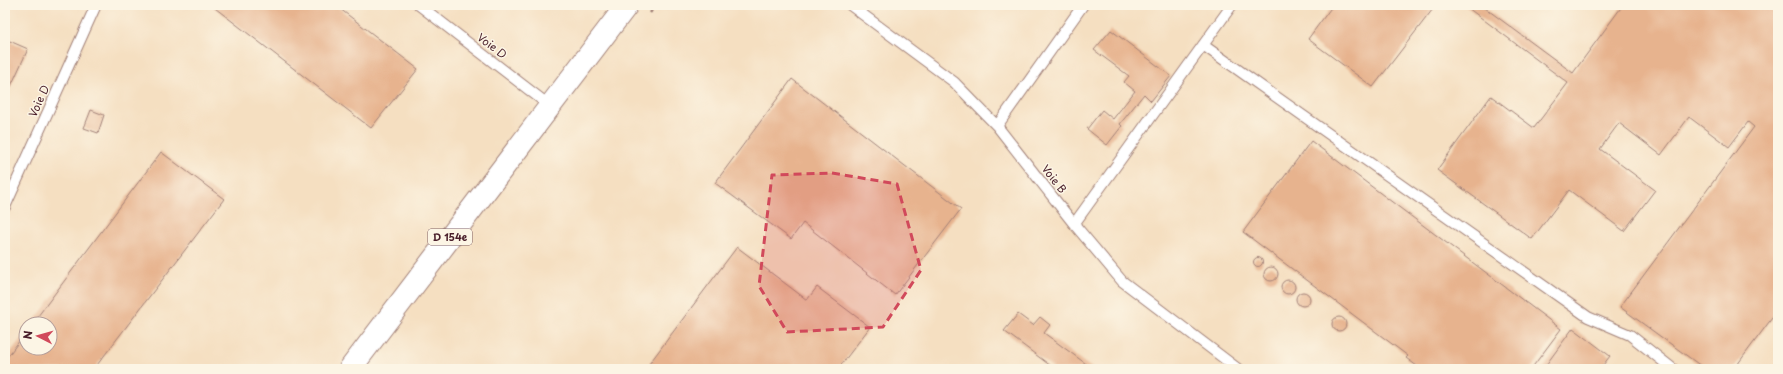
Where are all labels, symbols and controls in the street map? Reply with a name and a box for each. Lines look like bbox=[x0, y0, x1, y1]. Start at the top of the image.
street label: Voie D bbox=[474, 29, 511, 63]
street label: Voie D bbox=[24, 82, 53, 120]
street label: Voie B bbox=[1038, 161, 1071, 197]
road number: D 154e bbox=[428, 229, 472, 245]
north arrow bbox=[18, 316, 58, 356]
text: N bbox=[19, 329, 36, 340]

